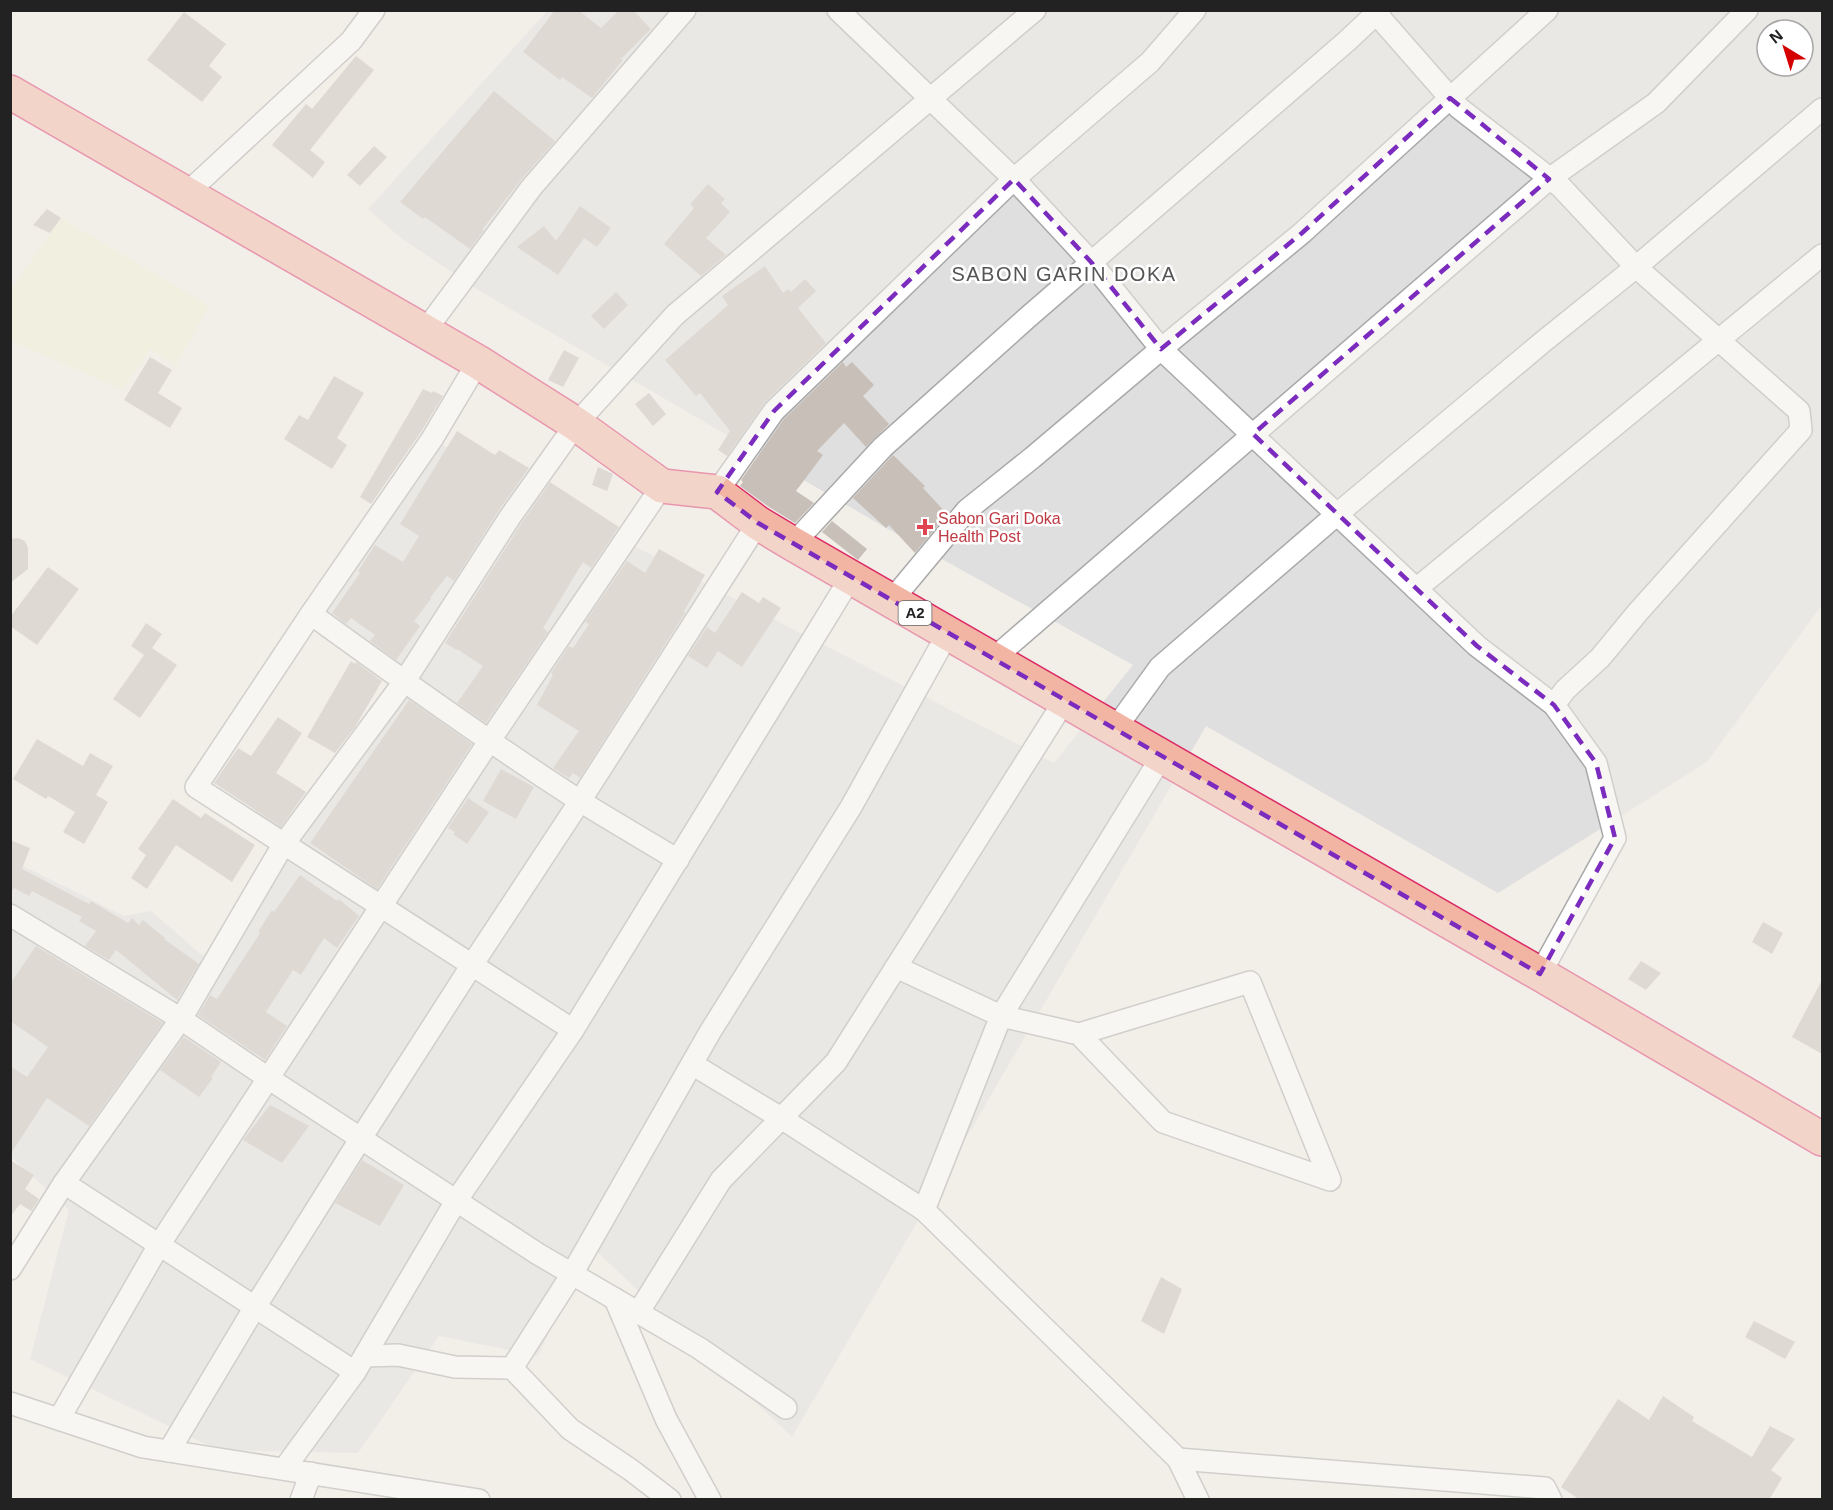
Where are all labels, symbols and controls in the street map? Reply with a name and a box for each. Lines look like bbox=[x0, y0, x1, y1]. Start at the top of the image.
north arrow bbox=[1755, 18, 1815, 78]
text: N bbox=[1766, 26, 1786, 47]
district label: SABON GARIN DOKA bbox=[951, 263, 1177, 285]
place label: Sabon Gari Doka Health Post bbox=[938, 510, 1061, 545]
marker: Sabon Gari Doka Health Post bbox=[916, 518, 934, 536]
road number: A2 bbox=[898, 601, 932, 625]

